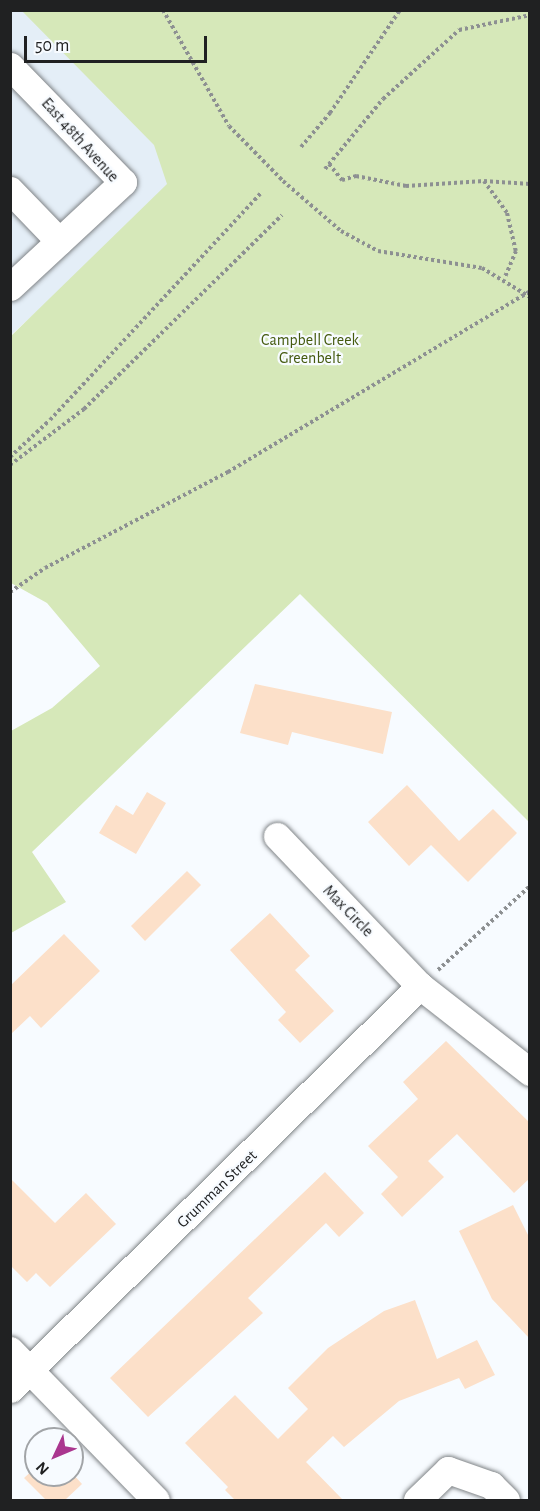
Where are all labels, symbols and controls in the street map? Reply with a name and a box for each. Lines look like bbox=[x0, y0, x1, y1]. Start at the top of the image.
scale bar bbox=[27, 24, 210, 62]
text: 50 m bbox=[35, 37, 69, 55]
street label: East 48th Avenue bbox=[37, 94, 123, 186]
park label: Campbell Creek Greenbelt bbox=[261, 330, 359, 368]
street label: Max Circle bbox=[319, 881, 377, 941]
street label: Grumman Street bbox=[173, 1146, 261, 1232]
north arrow bbox=[24, 1427, 84, 1487]
text: N bbox=[33, 1459, 52, 1478]

